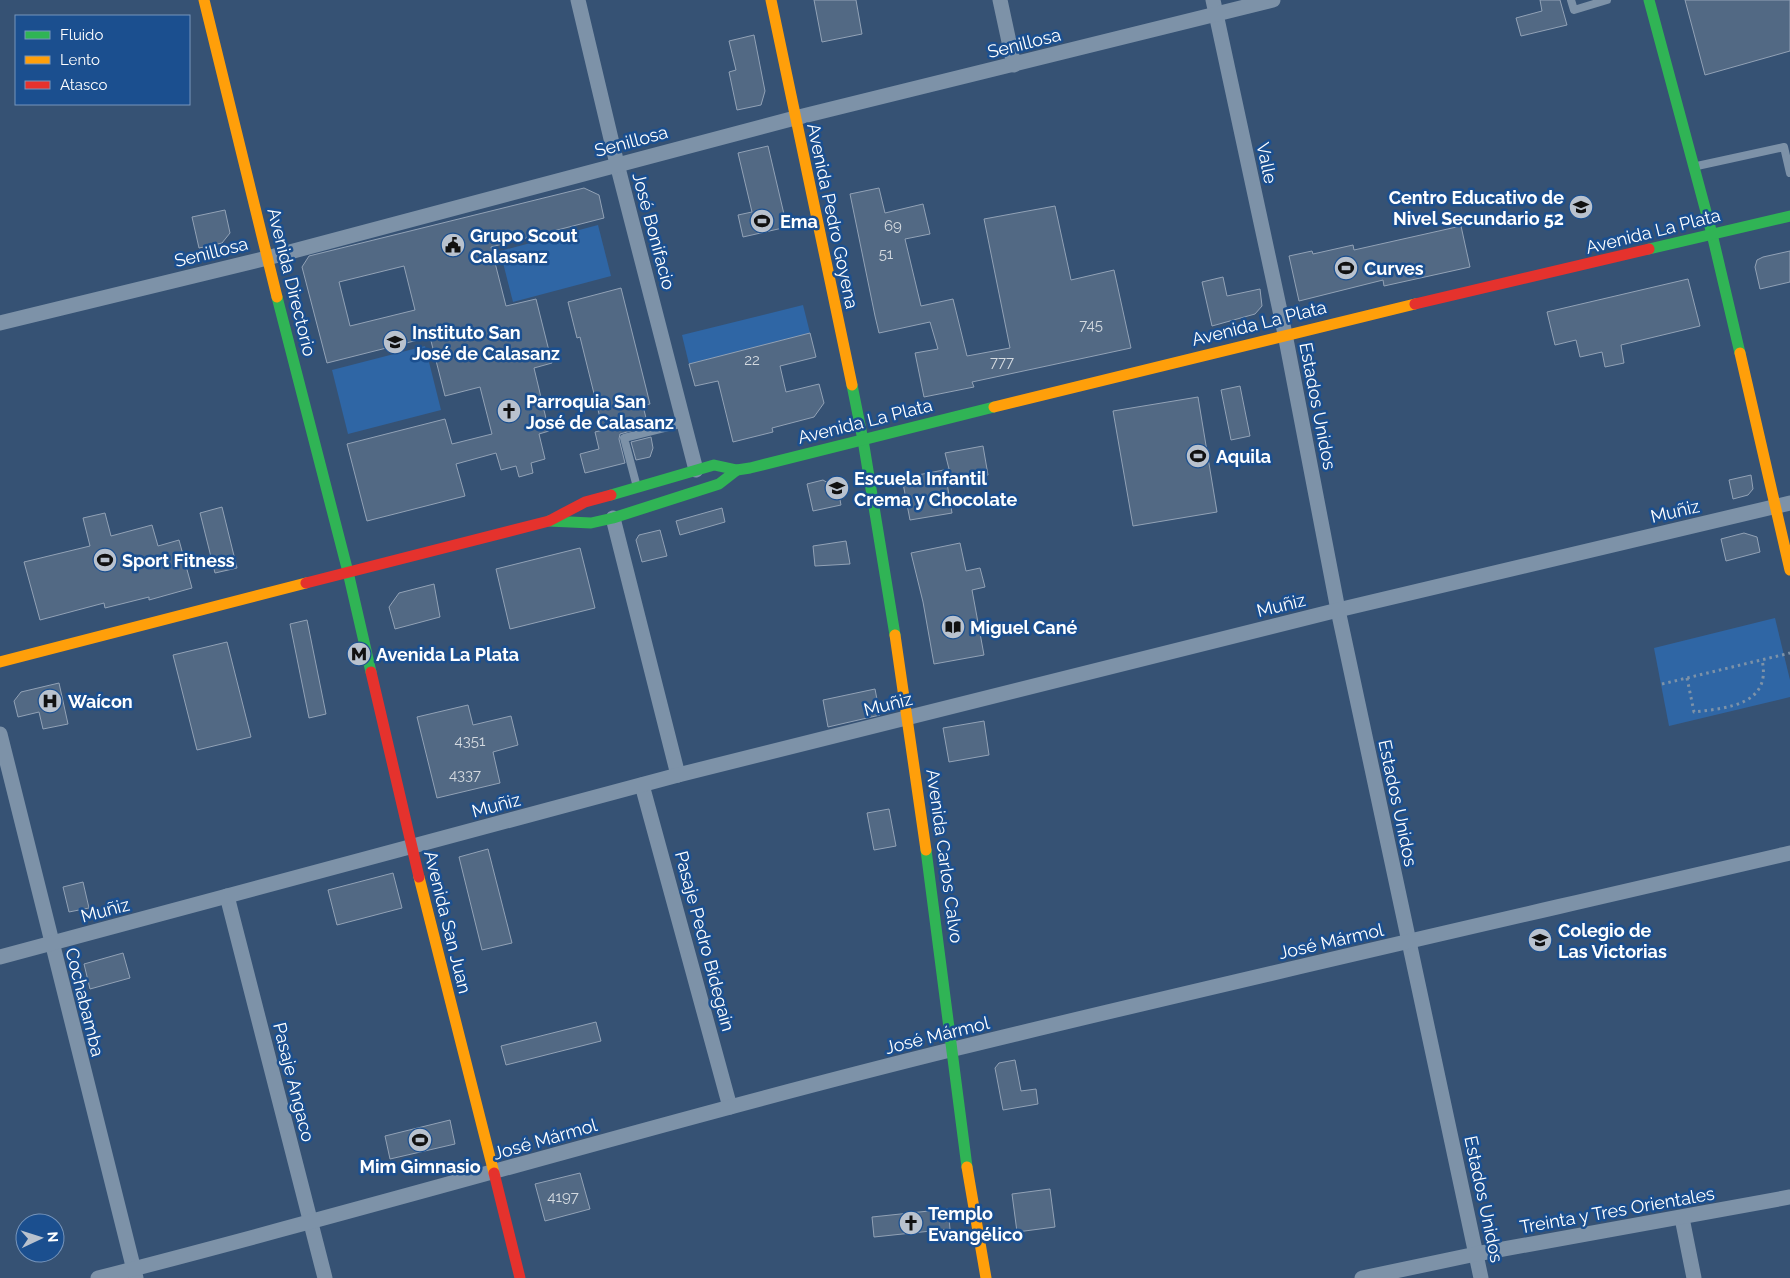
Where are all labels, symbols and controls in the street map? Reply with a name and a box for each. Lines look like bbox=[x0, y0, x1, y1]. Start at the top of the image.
legend bbox=[15, 15, 190, 105]
street label: Senillosa bbox=[985, 24, 1063, 62]
text: Fluido bbox=[60, 26, 103, 44]
text: Lento bbox=[60, 51, 100, 69]
text: Atasco bbox=[60, 76, 107, 94]
street label: Senillosa bbox=[592, 121, 670, 161]
street label: Avenida Pedro Goyena bbox=[803, 121, 863, 311]
street label: Valle bbox=[1252, 141, 1282, 186]
street label: José Bonifacio bbox=[628, 170, 680, 292]
place label: Centro Educativo de Nivel Secundario 52 bbox=[1389, 187, 1564, 229]
school or university icon: Centro Educativo de Nivel Secundario 52 bbox=[1568, 194, 1594, 220]
street label: Avenida La Plata bbox=[1584, 204, 1722, 258]
street label: Avenida Directorio bbox=[263, 206, 321, 359]
sports icon: Ema bbox=[749, 208, 775, 234]
place label: Ema bbox=[780, 211, 818, 232]
house number: 69 bbox=[884, 217, 902, 235]
place label: Grupo Scout Calasanz bbox=[470, 225, 578, 267]
public building icon: Grupo Scout Calasanz bbox=[440, 232, 466, 258]
street label: Senillosa bbox=[172, 233, 250, 271]
house number: 51 bbox=[879, 245, 894, 263]
sports icon: Curves bbox=[1333, 255, 1359, 281]
place label: Curves bbox=[1364, 258, 1424, 279]
street label: Avenida La Plata bbox=[1190, 296, 1328, 350]
house number: 745 bbox=[1079, 316, 1103, 334]
place label: Instituto San José de Calasanz bbox=[412, 322, 560, 364]
school or university icon: Instituto San José de Calasanz bbox=[382, 329, 408, 355]
street label: Estados Unidos bbox=[1295, 341, 1341, 472]
house number: 22 bbox=[744, 351, 760, 369]
house number: 777 bbox=[990, 353, 1014, 371]
place label: Parroquia San José de Calasanz bbox=[526, 391, 674, 433]
street label: Avenida La Plata bbox=[796, 394, 934, 448]
church icon: Parroquia San José de Calasanz bbox=[496, 398, 522, 424]
sports icon: Aquila bbox=[1185, 443, 1211, 469]
place label: Aquila bbox=[1216, 446, 1271, 467]
place label: Escuela Infantil Crema y Chocolate bbox=[854, 468, 1018, 510]
school or university icon: Escuela Infantil Crema y Chocolate bbox=[824, 475, 850, 501]
street label: Muñiz bbox=[1648, 495, 1702, 527]
sports icon: Sport Fitness bbox=[92, 547, 118, 573]
place label: Sport Fitness bbox=[122, 550, 235, 571]
street label: Muñiz bbox=[1254, 589, 1308, 621]
library icon: Miguel Cané bbox=[940, 614, 966, 640]
place label: Miguel Cané bbox=[970, 617, 1078, 638]
metro station icon: Avenida La Plata bbox=[346, 641, 372, 667]
place label: Avenida La Plata bbox=[376, 644, 519, 665]
hospital icon: Waícon bbox=[37, 688, 63, 714]
street label: Muñiz bbox=[861, 688, 915, 720]
place label: Waícon bbox=[68, 691, 133, 712]
house number: 4351 bbox=[455, 732, 486, 750]
street label: Estados Unidos bbox=[1374, 738, 1422, 869]
house number: 4337 bbox=[449, 766, 481, 784]
street label: Avenida Carlos Calvo bbox=[922, 768, 968, 945]
street label: Muñiz bbox=[469, 788, 523, 822]
street label: Avenida San Juan bbox=[420, 848, 476, 996]
street label: Pasaje Pedro Bidegain bbox=[671, 849, 739, 1033]
street label: Muñiz bbox=[78, 893, 132, 927]
street label: José Mármol bbox=[1276, 919, 1386, 963]
place label: Colegio de Las Victorias bbox=[1558, 920, 1667, 962]
school or university icon: Colegio de Las Victorias bbox=[1527, 927, 1553, 953]
street label: Cochabamba bbox=[61, 945, 109, 1059]
street label: José Mármol bbox=[883, 1012, 992, 1058]
street label: Pasaje Angaco bbox=[269, 1020, 319, 1144]
street label: José Mármol bbox=[491, 1114, 599, 1164]
sports icon: Mim Gimnasio bbox=[407, 1127, 433, 1153]
street label: Estados Unidos bbox=[1460, 1134, 1508, 1265]
place label: Mim Gimnasio bbox=[359, 1156, 481, 1177]
street label: Treinta y Tres Orientales bbox=[1518, 1182, 1716, 1237]
house number: 4197 bbox=[547, 1188, 579, 1206]
place label: Templo Evangélico bbox=[928, 1203, 1023, 1245]
church icon: Templo Evangélico bbox=[898, 1210, 924, 1236]
north arrow bbox=[15, 1213, 65, 1263]
text: N bbox=[45, 1231, 61, 1243]

